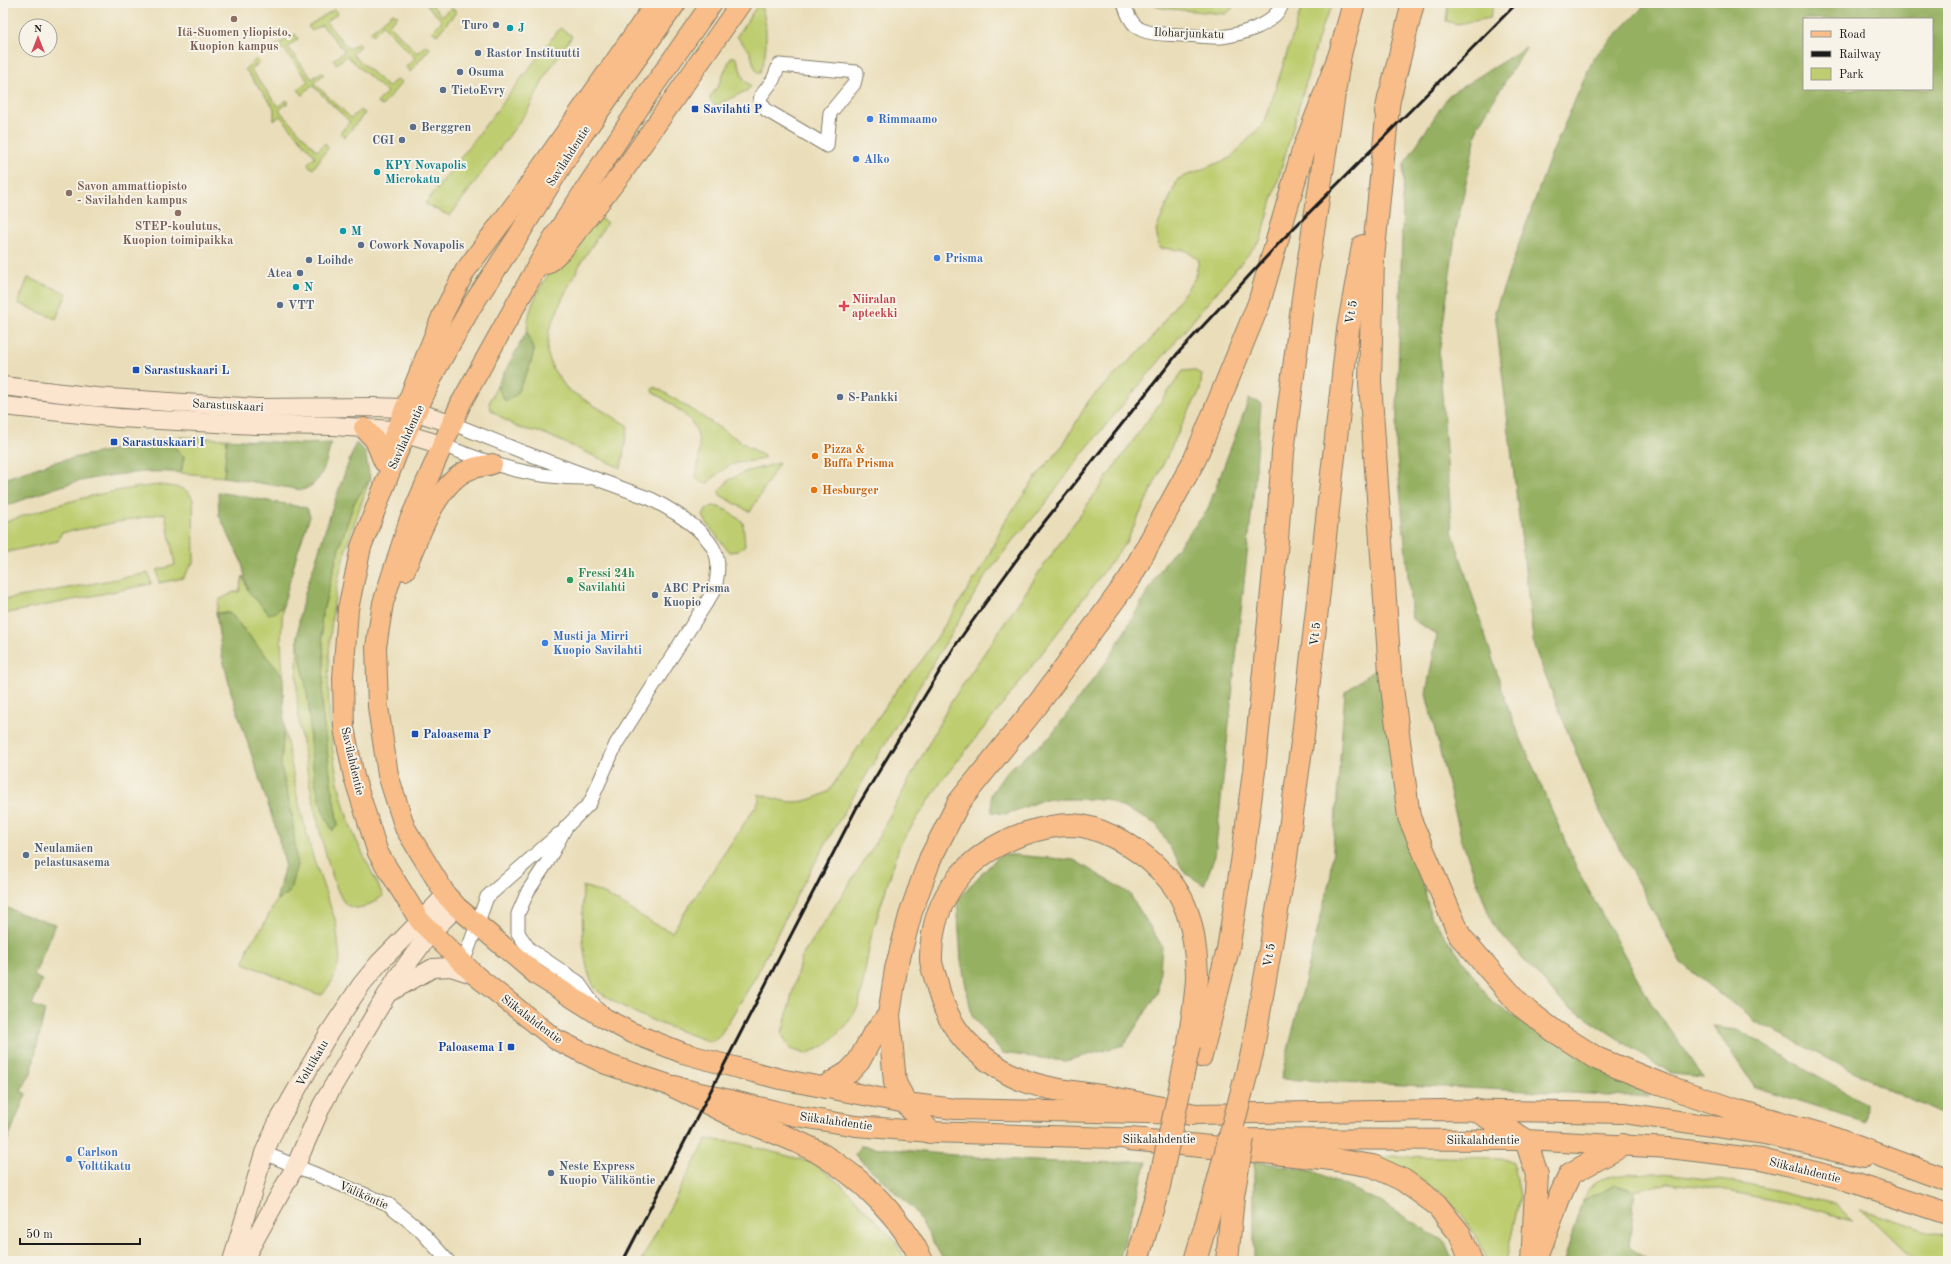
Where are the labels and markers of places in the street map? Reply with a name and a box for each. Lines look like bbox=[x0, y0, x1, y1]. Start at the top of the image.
marker: Itä-Suomen yliopisto, Kuopion kampus bbox=[229, 14, 239, 24]
place label: Turo bbox=[462, 20, 488, 32]
marker: Turo bbox=[491, 20, 501, 30]
marker: J bbox=[505, 23, 515, 33]
place label: J bbox=[518, 23, 525, 35]
place label: Itä-Suomen yliopisto, Kuopion kampus bbox=[177, 27, 291, 53]
marker: Rastor Instituutti bbox=[473, 48, 483, 58]
place label: Rastor Instituutti bbox=[486, 48, 580, 60]
marker: Osuma bbox=[455, 67, 465, 77]
place label: Osuma bbox=[468, 67, 504, 79]
marker: TietoEvry bbox=[438, 85, 448, 95]
place label: TietoEvry bbox=[451, 85, 505, 97]
marker: Savilahti P bbox=[690, 104, 700, 114]
place label: Savilahti P bbox=[703, 104, 762, 116]
marker: Rimmaamo bbox=[865, 114, 875, 124]
place label: Rimmaamo bbox=[878, 114, 937, 126]
marker: Berggren bbox=[408, 122, 418, 132]
place label: Berggren bbox=[421, 122, 472, 134]
place label: CGI bbox=[372, 135, 394, 147]
marker: CGI bbox=[397, 135, 407, 145]
marker: Alko bbox=[851, 154, 861, 164]
place label: Alko bbox=[864, 154, 890, 166]
place label: KPY Novapolis Microkatu bbox=[385, 160, 466, 186]
marker: KPY Novapolis Microkatu bbox=[372, 167, 382, 177]
place label: Savon ammattiopisto - Savilahden kampus bbox=[77, 181, 187, 207]
marker: Savon ammattiopisto - Savilahden kampus bbox=[64, 188, 74, 198]
marker: STEP-koulutus, Kuopion toimipaikka bbox=[173, 208, 183, 218]
place label: STEP-koulutus, Kuopion toimipaikka bbox=[123, 221, 233, 247]
marker: M bbox=[338, 226, 348, 236]
place label: M bbox=[351, 226, 362, 238]
marker: Cowork Novapolis bbox=[356, 240, 366, 250]
place label: Cowork Novapolis bbox=[369, 240, 464, 252]
marker: Prisma bbox=[932, 253, 942, 263]
place label: Prisma bbox=[945, 253, 983, 265]
marker: Loihde bbox=[304, 255, 314, 265]
place label: Loihde bbox=[317, 255, 354, 267]
place label: Atea bbox=[267, 268, 292, 280]
marker: Atea bbox=[295, 268, 305, 278]
marker: N bbox=[291, 282, 301, 292]
place label: N bbox=[304, 282, 314, 294]
place label: Niiralan apteekki bbox=[852, 294, 898, 320]
marker: VTT bbox=[275, 300, 285, 310]
place label: VTT bbox=[288, 300, 315, 312]
marker: Niiralan apteekki bbox=[839, 301, 849, 311]
marker: Sarastuskaari L bbox=[131, 365, 141, 375]
place label: Sarastuskaari L bbox=[144, 365, 229, 377]
marker: S-Pankki bbox=[835, 392, 845, 402]
place label: S-Pankki bbox=[848, 392, 898, 404]
marker: Sarastuskaari I bbox=[109, 437, 119, 447]
place label: Sarastuskaari I bbox=[122, 437, 204, 449]
place label: Pizza & Buffa Prisma bbox=[823, 444, 894, 470]
marker: Pizza & Buffa Prisma bbox=[810, 451, 820, 461]
marker: Hesburger bbox=[809, 485, 819, 495]
place label: Hesburger bbox=[822, 485, 878, 497]
place label: Fressi 24h Savilahti bbox=[578, 568, 635, 594]
marker: Fressi 24h Savilahti bbox=[565, 575, 575, 585]
place label: ABC Prisma Kuopio bbox=[663, 583, 730, 609]
marker: ABC Prisma Kuopio bbox=[650, 590, 660, 600]
place label: Musti ja Mirri Kuopio Savilahti bbox=[553, 631, 642, 657]
marker: Musti ja Mirri Kuopio Savilahti bbox=[540, 638, 550, 648]
marker: Paloasema P bbox=[410, 729, 420, 739]
place label: Paloasema P bbox=[423, 729, 491, 741]
place label: Neulamäen pelastusasema bbox=[34, 843, 110, 869]
marker: Neulamäen pelastusasema bbox=[21, 850, 31, 860]
place label: Paloasema I bbox=[438, 1042, 503, 1054]
marker: Paloasema I bbox=[506, 1042, 516, 1052]
place label: Carlson Volttikatu bbox=[77, 1147, 131, 1173]
marker: Carlson Volttikatu bbox=[64, 1154, 74, 1164]
place label: Neste Express Kuopio Väliköntie bbox=[559, 1161, 656, 1187]
marker: Neste Express Kuopio Väliköntie bbox=[546, 1168, 556, 1178]

